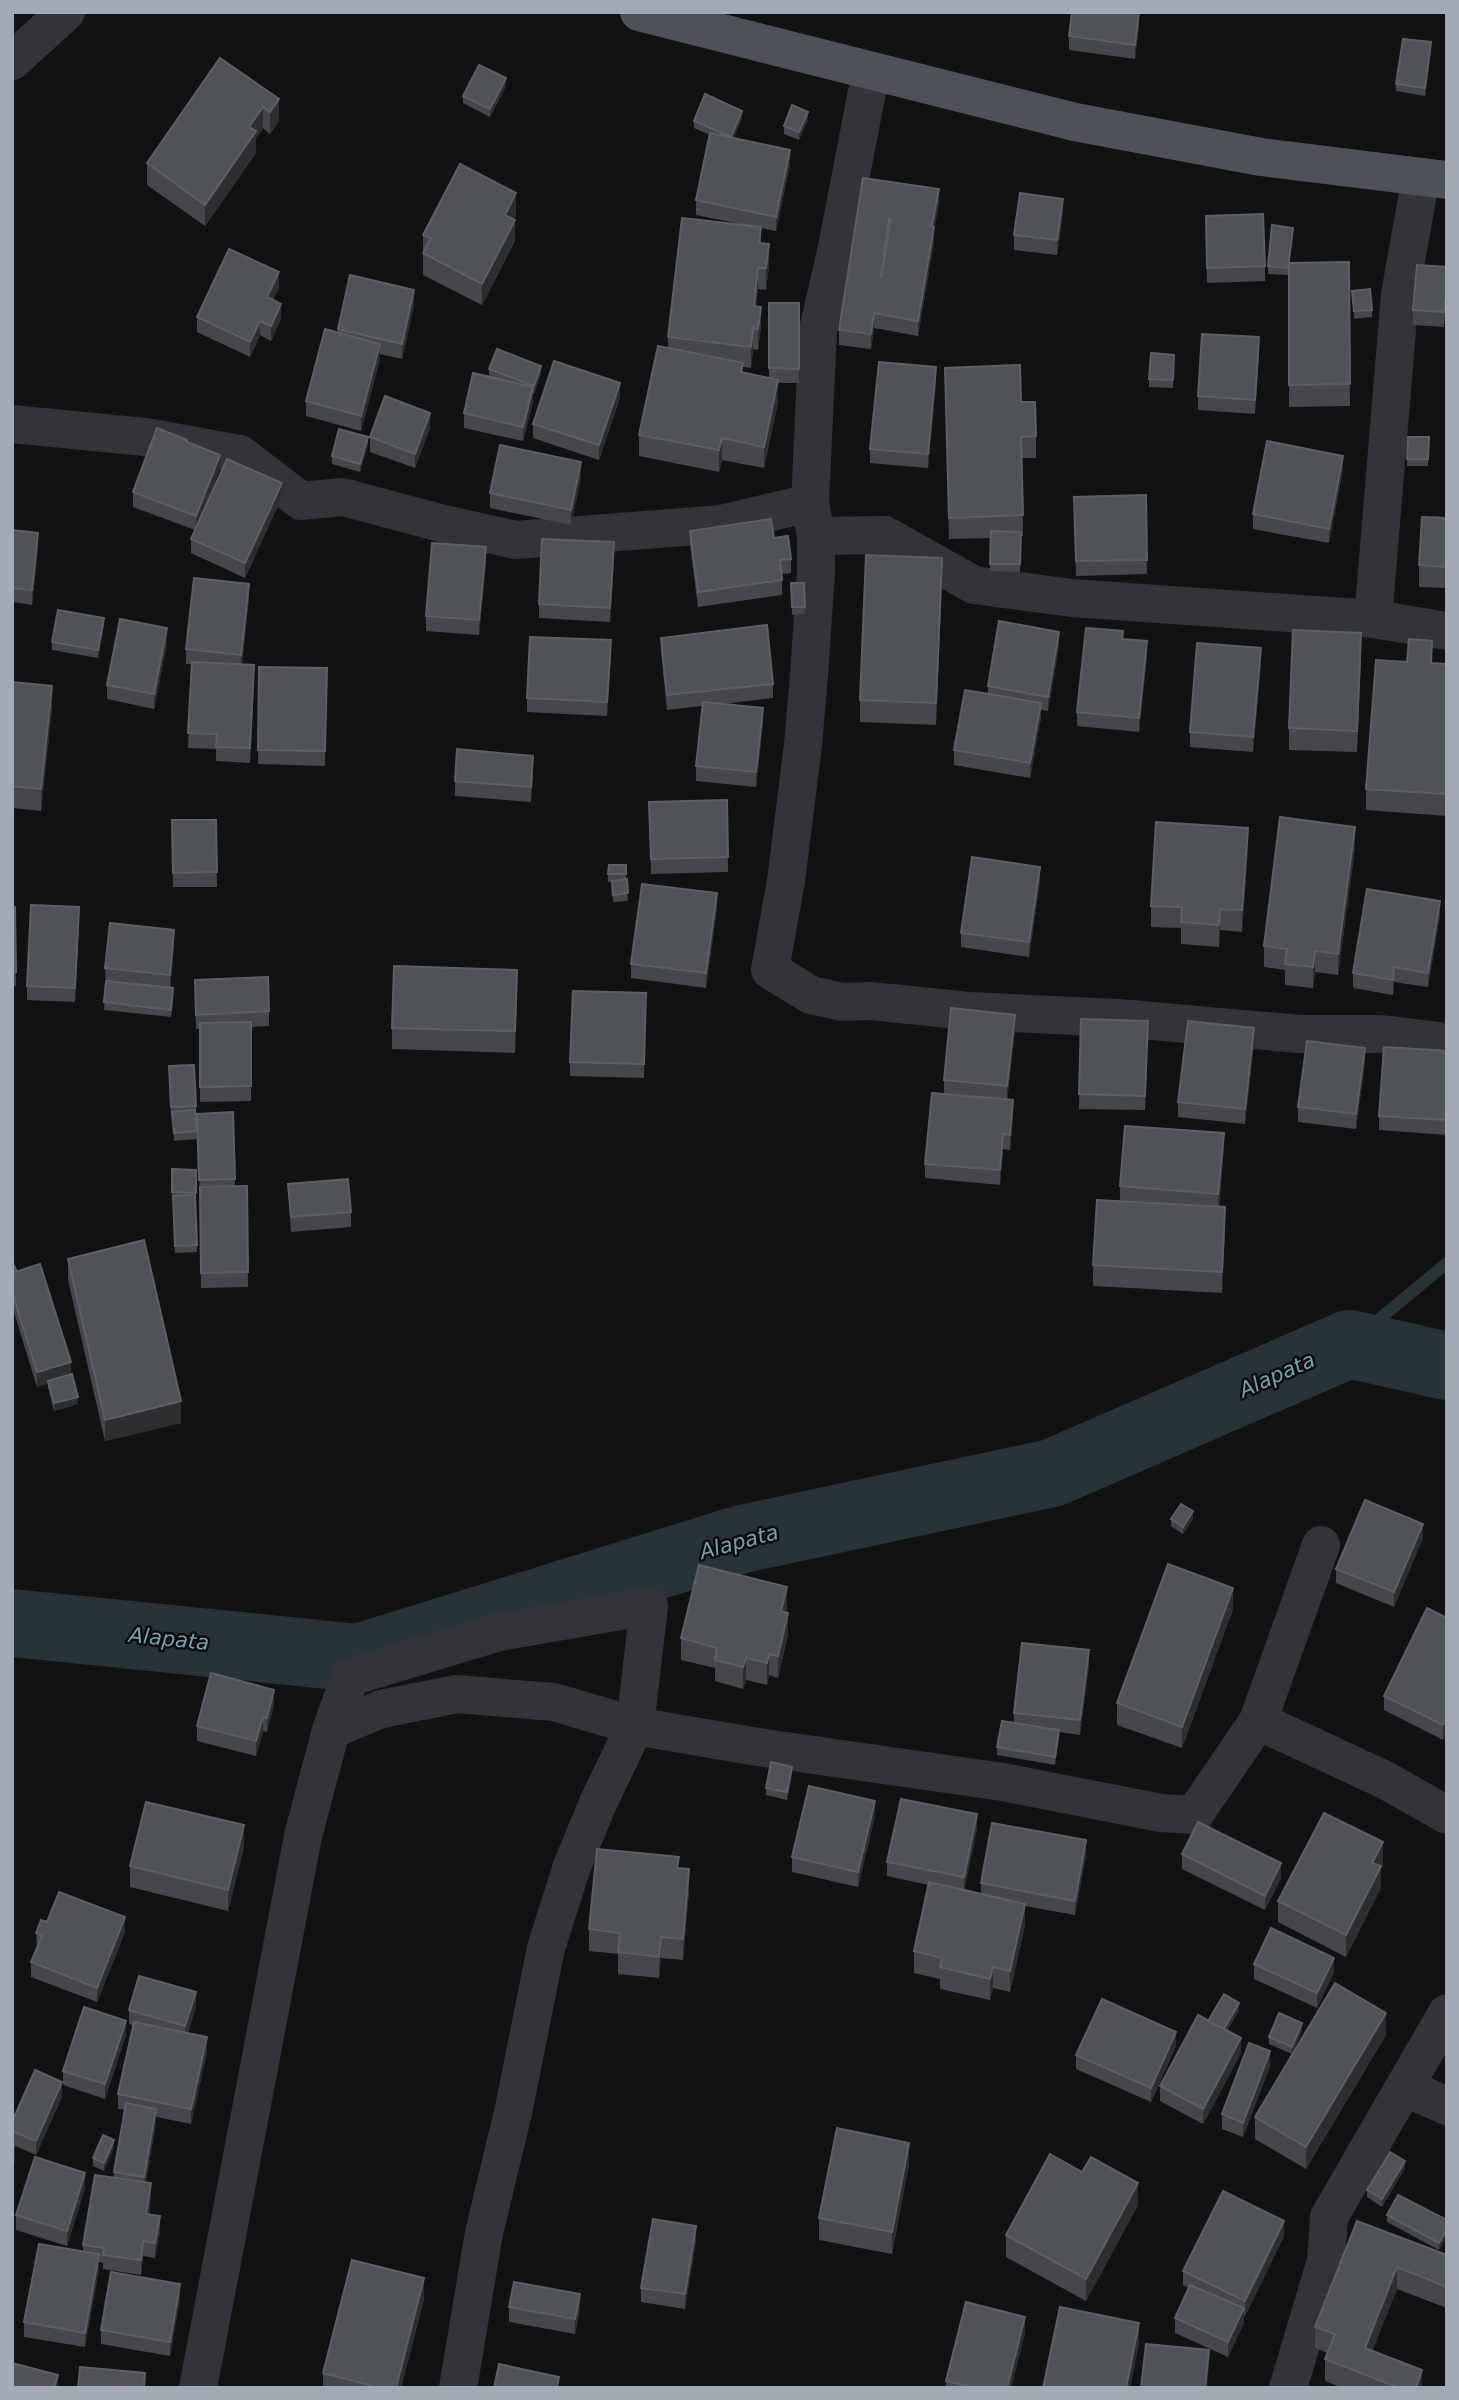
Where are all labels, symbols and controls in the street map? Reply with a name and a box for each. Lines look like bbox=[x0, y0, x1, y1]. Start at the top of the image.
water label: Alapata bbox=[1234, 1348, 1319, 1403]
water label: Alapata bbox=[695, 1520, 781, 1565]
water label: Alapata bbox=[126, 1623, 210, 1655]

